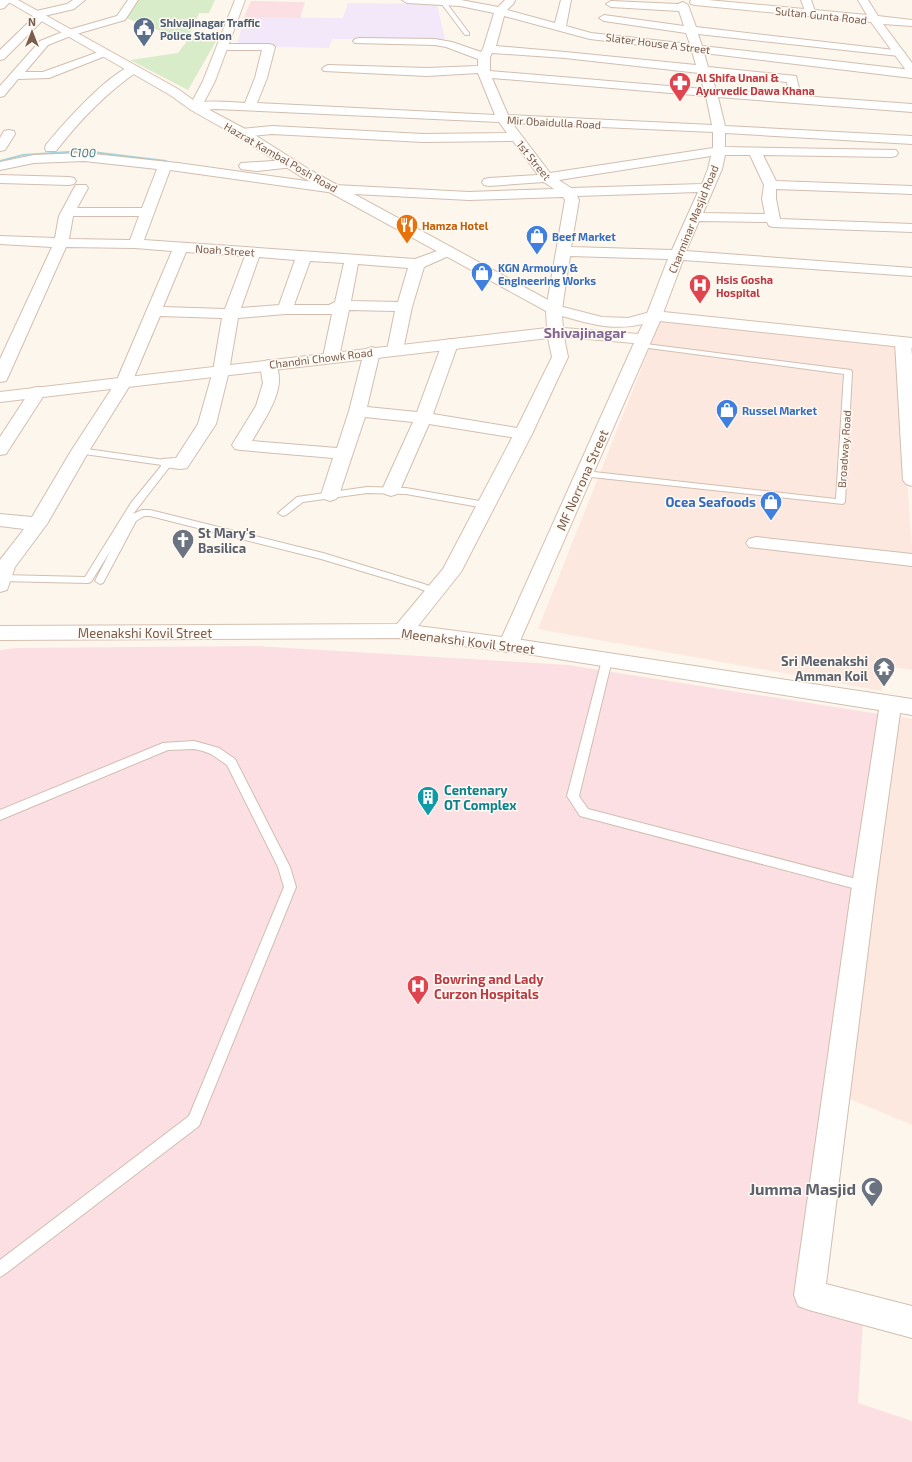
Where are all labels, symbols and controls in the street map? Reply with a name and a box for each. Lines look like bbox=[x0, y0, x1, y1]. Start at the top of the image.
street label: Sultan Gunta Road bbox=[774, 4, 868, 26]
north arrow bbox=[12, 12, 52, 52]
text: N bbox=[28, 15, 36, 28]
public building icon: Shivajinagar Traffic Police Station bbox=[131, 15, 157, 48]
place label: Shivajinagar Traffic Police Station bbox=[160, 16, 261, 42]
street label: Slater House A Street bbox=[605, 30, 711, 56]
pharmacy icon: Al Shifa Unani & Ayurvedic Dawa Khana bbox=[667, 70, 693, 103]
place label: Al Shifa Unani & Ayurvedic Dawa Khana bbox=[696, 71, 815, 98]
street label: Mir Obaidulla Road bbox=[507, 113, 601, 131]
street label: Hazrat Kambal Posh Road bbox=[222, 119, 340, 195]
street label: 1st Street bbox=[514, 138, 554, 182]
water label: C100 bbox=[70, 145, 96, 159]
street label: Charminar Masjid Road bbox=[665, 163, 722, 275]
restaurant icon: Hamza Hotel bbox=[394, 212, 420, 245]
place label: Hamza Hotel bbox=[422, 219, 489, 232]
shop icon: Beef Market bbox=[524, 223, 550, 256]
place label: Beef Market bbox=[552, 230, 616, 243]
street label: Noah Street bbox=[195, 241, 255, 259]
shop icon: KGN Armoury & Engineering Works bbox=[469, 260, 495, 293]
place label: KGN Armoury & Engineering Works bbox=[498, 261, 596, 287]
hospital icon: Hsis Gosha Hospital bbox=[687, 272, 713, 305]
place label: Hsis Gosha Hospital bbox=[716, 273, 773, 299]
district label: Shivajinagar bbox=[544, 324, 626, 341]
street label: Chandni Chowk Road bbox=[269, 345, 373, 371]
shop icon: Russel Market bbox=[714, 397, 740, 430]
place label: Russel Market bbox=[742, 404, 817, 417]
street label: Broadway Road bbox=[835, 410, 853, 488]
street label: MF Norrona Street bbox=[553, 427, 611, 533]
shop icon: Ocea Seafoods bbox=[758, 489, 784, 522]
place label: Ocea Seafoods bbox=[665, 494, 756, 510]
place label: St Mary's Basilica bbox=[198, 525, 256, 556]
church icon: St Mary's Basilica bbox=[170, 527, 196, 560]
street label: Meenakshi Kovil Street bbox=[78, 625, 212, 641]
street label: Meenakshi Kovil Street bbox=[400, 625, 536, 657]
place label: Sri Meenakshi Amman Koil bbox=[781, 653, 869, 684]
temple icon: Sri Meenakshi Amman Koil bbox=[871, 655, 897, 688]
place label: Centenary OT Complex bbox=[444, 782, 517, 813]
building icon: Centenary OT Complex bbox=[415, 784, 441, 817]
place label: Bowring and Lady Curzon Hospitals bbox=[434, 971, 544, 1002]
hospital icon: Bowring and Lady Curzon Hospitals bbox=[405, 973, 431, 1006]
mosque icon: Jumma Masjid bbox=[859, 1175, 885, 1208]
place label: Jumma Masjid bbox=[749, 1179, 856, 1198]

